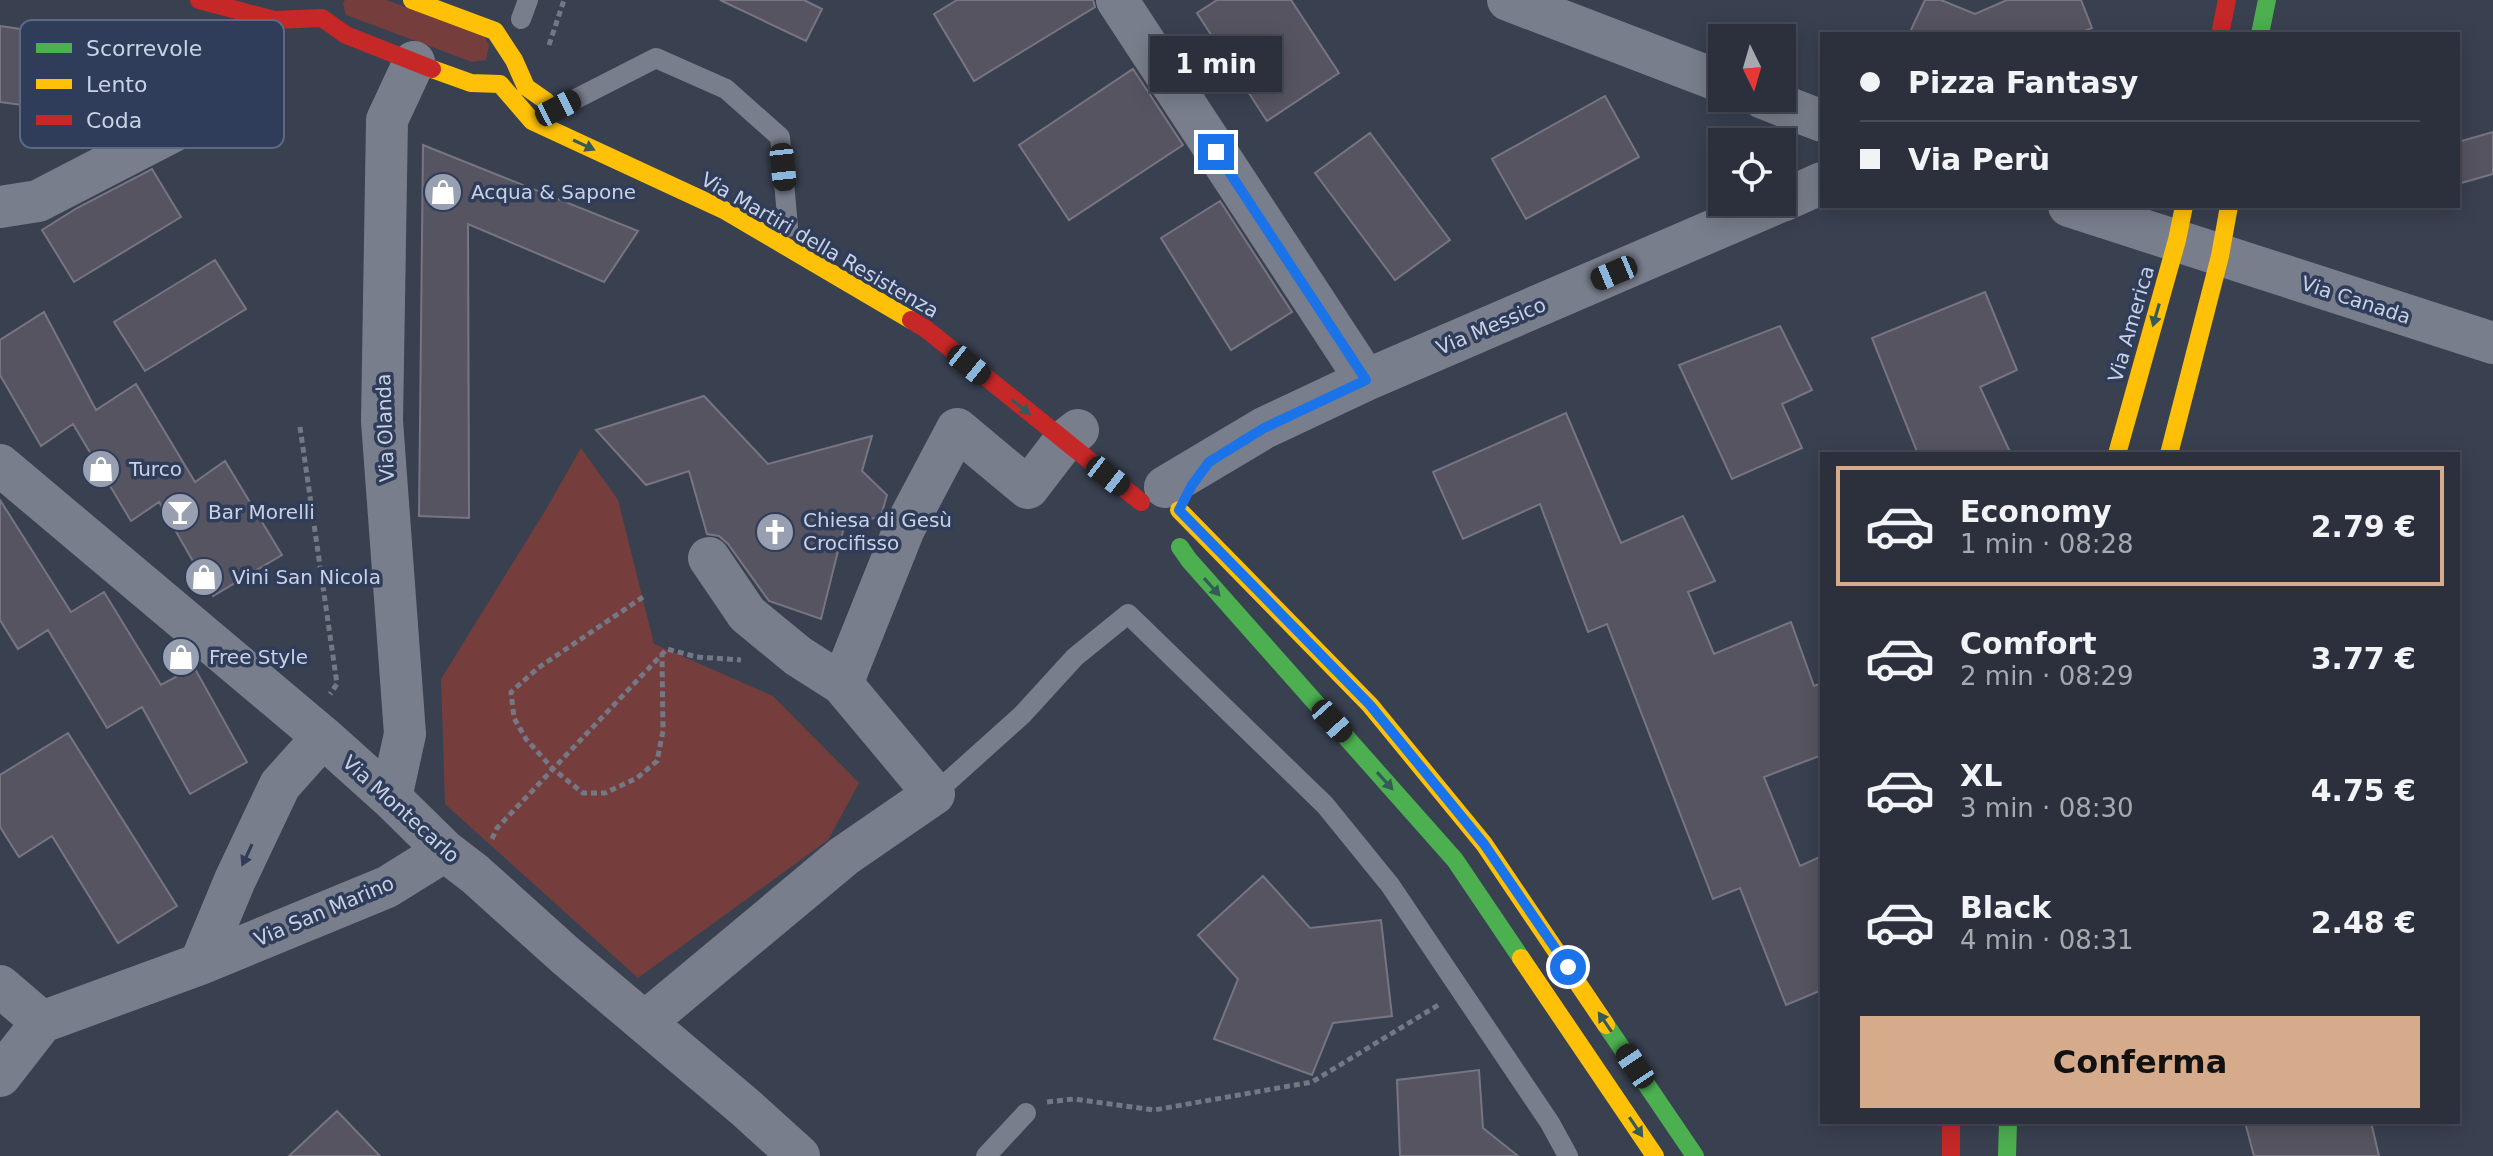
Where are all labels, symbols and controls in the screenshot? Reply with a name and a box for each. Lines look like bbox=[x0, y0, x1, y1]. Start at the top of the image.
legend bbox=[20, 20, 284, 148]
north arrow bbox=[1708, 24, 1796, 112]
map controls bbox=[1708, 24, 1796, 216]
text: Scorrevole bbox=[86, 36, 202, 61]
callout: 1 min bbox=[1150, 36, 1282, 92]
text: 1 min bbox=[1175, 49, 1257, 79]
text: Pizza Fantasy bbox=[1908, 65, 2138, 100]
text: Lento bbox=[86, 72, 147, 97]
car bbox=[531, 86, 585, 130]
text: Coda bbox=[86, 108, 142, 133]
button: locate bbox=[1708, 128, 1796, 216]
route end bbox=[1198, 134, 1234, 170]
one-way arrow bbox=[572, 138, 596, 152]
car bbox=[769, 142, 797, 192]
text: Via Perù bbox=[1908, 142, 2050, 177]
street label: Via Martiri della Resistenza bbox=[697, 167, 943, 323]
shop icon: Acqua & Sapone bbox=[422, 171, 464, 213]
place label: Acqua & Sapone bbox=[471, 180, 636, 204]
car bbox=[1587, 253, 1641, 293]
street label: Via America bbox=[2103, 263, 2159, 385]
street label: Via Canada bbox=[2298, 271, 2414, 329]
street label: Via Messico bbox=[1433, 292, 1549, 360]
one-way arrow bbox=[2149, 303, 2162, 327]
car bbox=[943, 341, 995, 389]
street label: Via Olanda bbox=[371, 373, 399, 483]
one-way arrow bbox=[1011, 399, 1031, 415]
shop icon: Turco bbox=[80, 448, 122, 490]
car bbox=[1082, 452, 1134, 500]
place label: Turco bbox=[128, 457, 182, 481]
icon: car bbox=[1864, 490, 1936, 562]
bar icon: Bar Morelli bbox=[159, 491, 201, 533]
text: Economy bbox=[1960, 494, 2112, 529]
place label: Bar Morelli bbox=[208, 500, 315, 524]
place label: Chiesa di Gesù Crocifisso bbox=[803, 508, 952, 555]
text: 2.79 € bbox=[2311, 509, 2416, 544]
church icon: Chiesa di Gesù Crocifisso bbox=[754, 511, 796, 553]
text: 1 min · 08:28 bbox=[1960, 529, 2134, 559]
shop icon: Vini San Nicola bbox=[183, 556, 225, 598]
place label: Vini San Nicola bbox=[232, 565, 381, 589]
one-way arrow bbox=[1203, 577, 1221, 596]
icon: car bbox=[1864, 622, 1936, 694]
text: Comfort bbox=[1960, 626, 2097, 661]
shop icon: Free Style bbox=[160, 636, 202, 678]
text: 3.77 € bbox=[2311, 641, 2416, 676]
place label: Free Style bbox=[209, 645, 308, 669]
text: 2 min · 08:29 bbox=[1960, 661, 2134, 691]
car bbox=[1307, 695, 1357, 747]
street label: Via Montecarlo bbox=[338, 750, 464, 868]
icon: car bbox=[1864, 754, 1936, 826]
text: XL bbox=[1960, 758, 2002, 793]
one-way arrow bbox=[1376, 771, 1393, 791]
text: 4.75 € bbox=[2311, 773, 2416, 808]
text: 3 min · 08:30 bbox=[1960, 793, 2134, 823]
one-way arrow bbox=[240, 843, 254, 867]
street label: Via San Marino bbox=[250, 871, 398, 951]
icon: car bbox=[1864, 886, 1936, 958]
text: Black bbox=[1960, 890, 2051, 925]
text: 2.48 € bbox=[2311, 905, 2416, 940]
text: 4 min · 08:31 bbox=[1960, 925, 2134, 955]
route start bbox=[1550, 949, 1586, 985]
one-way arrow bbox=[1598, 1011, 1613, 1032]
button: Conferma bbox=[1860, 1016, 2420, 1108]
car bbox=[1612, 1039, 1658, 1093]
one-way arrow bbox=[1628, 1116, 1643, 1138]

